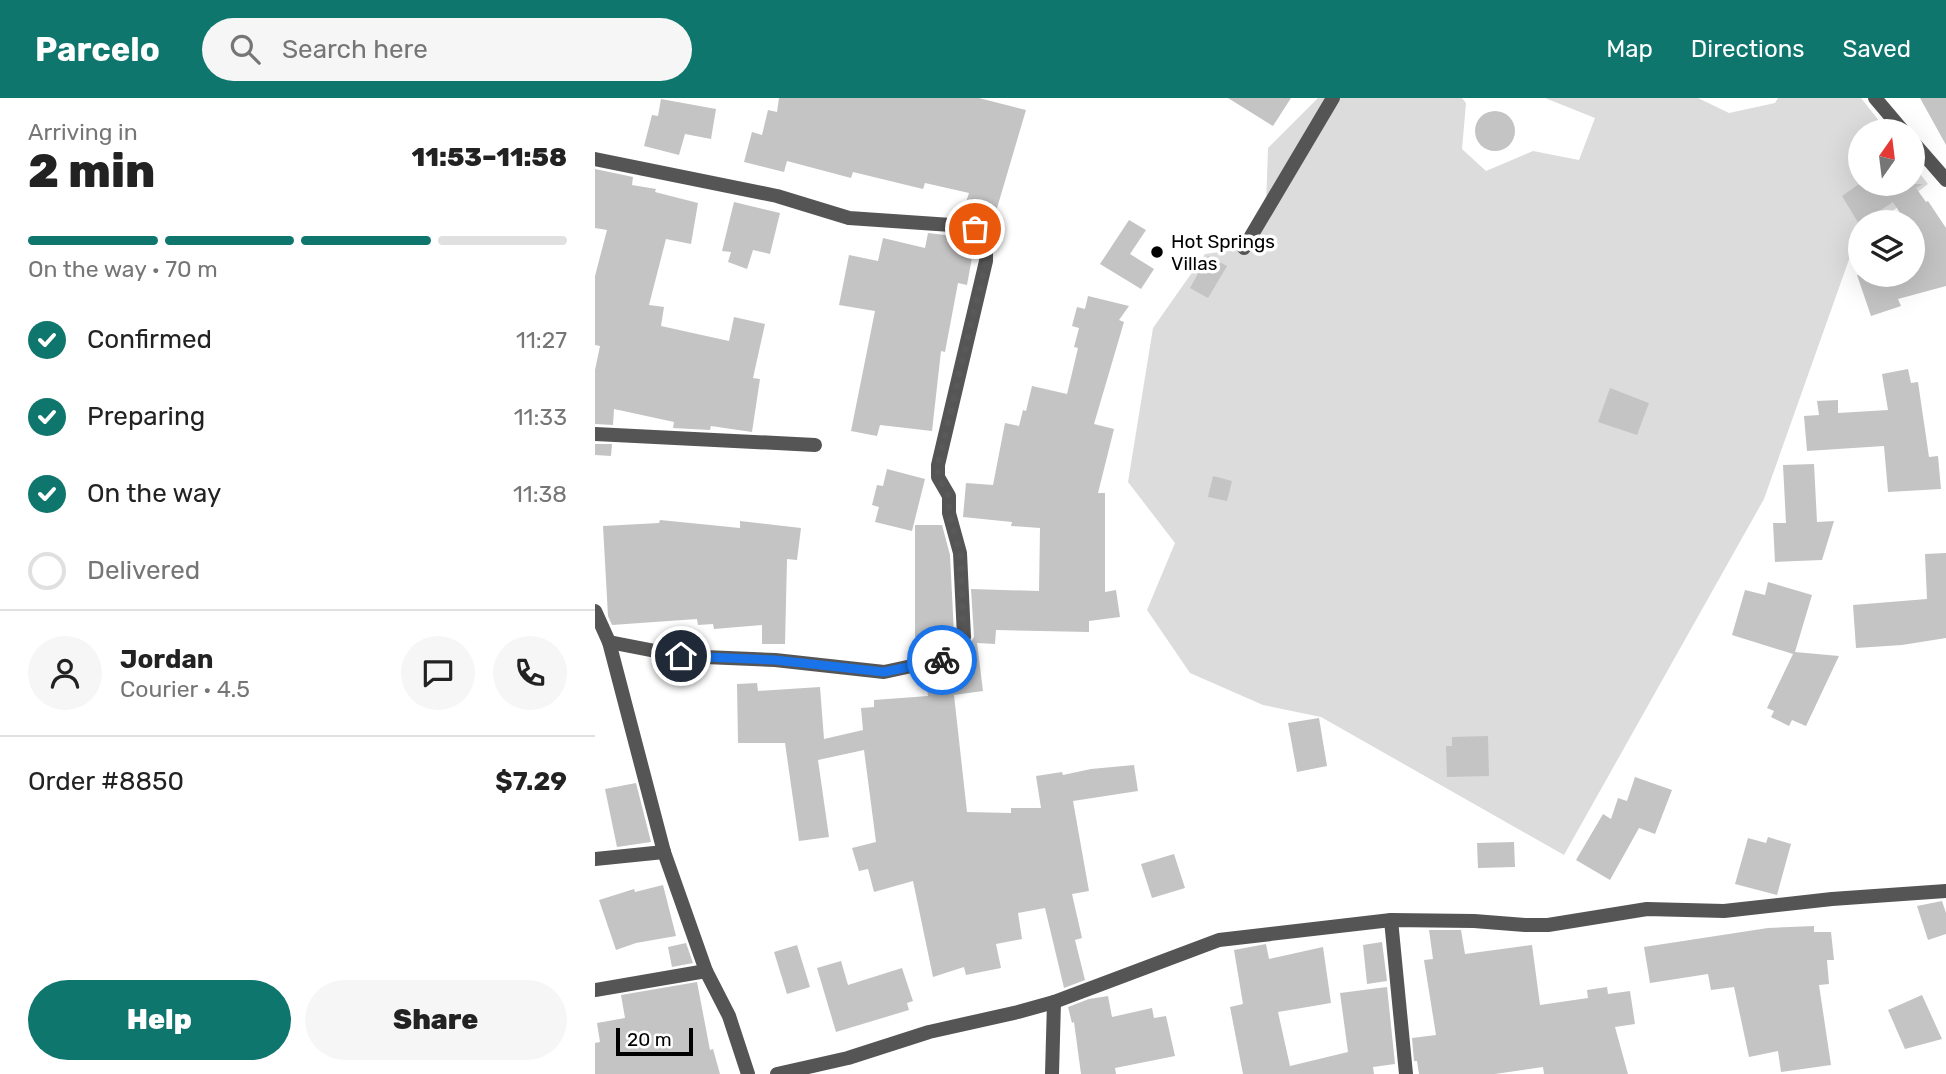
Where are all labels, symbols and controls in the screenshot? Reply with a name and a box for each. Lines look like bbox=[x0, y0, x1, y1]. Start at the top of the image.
search box bbox=[202, 18, 692, 81]
text: Parcelo bbox=[35, 30, 160, 69]
icon: search bbox=[226, 30, 264, 68]
text: Search here bbox=[282, 34, 428, 65]
text: Map bbox=[1606, 35, 1653, 63]
text: Directions bbox=[1691, 35, 1804, 63]
text: Saved bbox=[1842, 35, 1911, 63]
text: Arriving in bbox=[28, 118, 138, 146]
north arrow bbox=[1848, 119, 1925, 196]
map controls bbox=[1848, 119, 1925, 287]
text: 11:53–11:58 bbox=[412, 142, 567, 173]
text: 2 min bbox=[28, 144, 155, 199]
pin bbox=[945, 199, 1005, 259]
icon: bag bbox=[956, 210, 994, 248]
button: layers bbox=[1848, 210, 1925, 287]
place label: Hot Springs Villas bbox=[1171, 230, 1275, 275]
marker: Hot Springs Villas bbox=[1149, 244, 1165, 260]
text: On the way · 70 m bbox=[28, 255, 218, 283]
icon: check bbox=[28, 321, 66, 359]
text: Confirmed bbox=[87, 324, 212, 355]
text: 11:27 bbox=[516, 326, 567, 354]
icon: check bbox=[28, 398, 66, 436]
text: Preparing bbox=[87, 401, 205, 432]
text: 11:33 bbox=[514, 403, 567, 431]
icon: check bbox=[28, 475, 66, 513]
text: On the way bbox=[87, 478, 221, 509]
text: 11:38 bbox=[513, 480, 567, 508]
text: Delivered bbox=[87, 555, 200, 586]
courier bbox=[907, 625, 977, 695]
pin bbox=[651, 626, 711, 686]
button: person bbox=[28, 636, 102, 710]
button: chat bbox=[401, 636, 475, 710]
button: phone bbox=[493, 636, 567, 710]
icon: home bbox=[662, 637, 700, 675]
icon: bike bbox=[923, 641, 961, 679]
text: Jordan bbox=[120, 644, 213, 675]
text: Courier · 4.5 bbox=[120, 675, 250, 703]
text: Order #8850 bbox=[28, 766, 184, 797]
text: $7.29 bbox=[495, 766, 567, 797]
button: Help bbox=[28, 980, 291, 1060]
button: Share bbox=[305, 980, 567, 1060]
scale bar bbox=[616, 1025, 693, 1057]
text: 20 m bbox=[627, 1028, 672, 1051]

